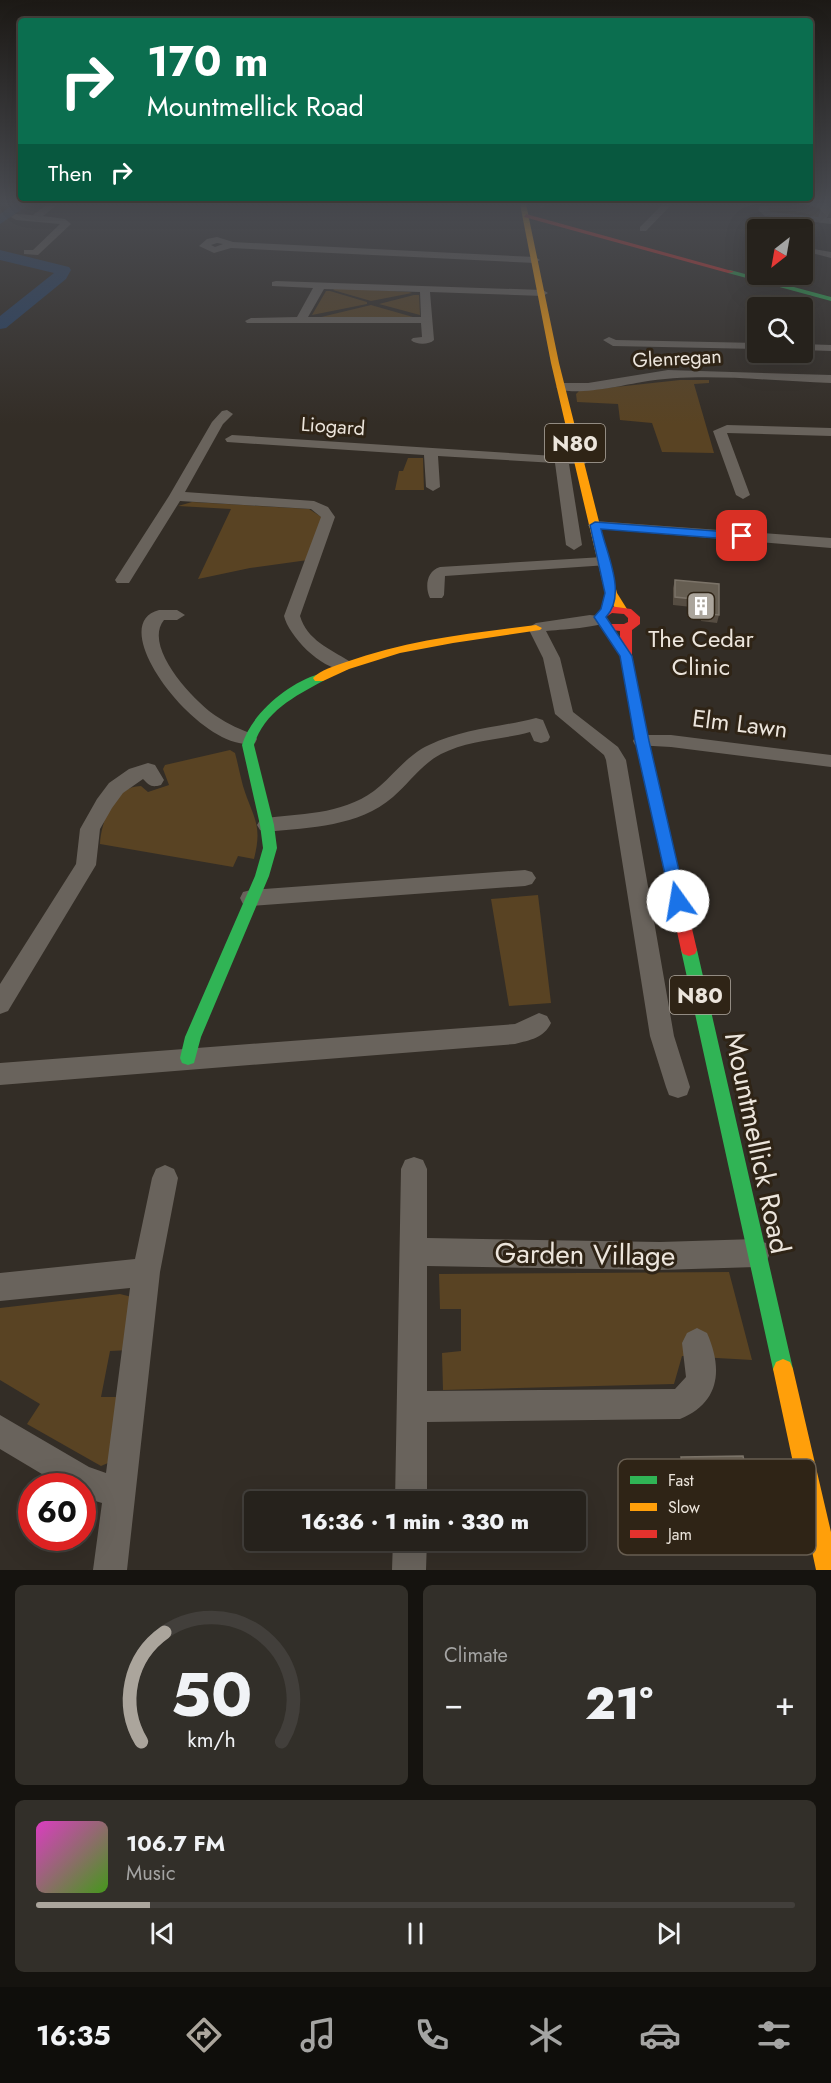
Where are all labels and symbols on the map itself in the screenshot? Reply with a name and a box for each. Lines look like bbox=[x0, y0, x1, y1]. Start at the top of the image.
north arrow bbox=[747, 219, 813, 285]
street label: Glenregan bbox=[632, 342, 722, 375]
street label: Liogard bbox=[300, 410, 366, 443]
road number: N80 bbox=[545, 424, 605, 462]
pin bbox=[716, 510, 767, 561]
building icon: The Cedar Clinic bbox=[685, 590, 717, 622]
place label: The Cedar Clinic bbox=[648, 621, 755, 684]
street label: Elm Lawn bbox=[690, 700, 790, 747]
position arrow bbox=[646, 869, 710, 933]
road number: N80 bbox=[670, 976, 730, 1014]
street label: Mountmellick Road bbox=[714, 1029, 801, 1257]
street label: Garden Village bbox=[494, 1232, 676, 1277]
legend bbox=[618, 1459, 816, 1555]
text: Fast bbox=[668, 1469, 694, 1492]
speed limit sign: 60 bbox=[18, 1473, 96, 1551]
text: Slow bbox=[668, 1496, 700, 1519]
text: Jam bbox=[666, 1523, 692, 1546]

